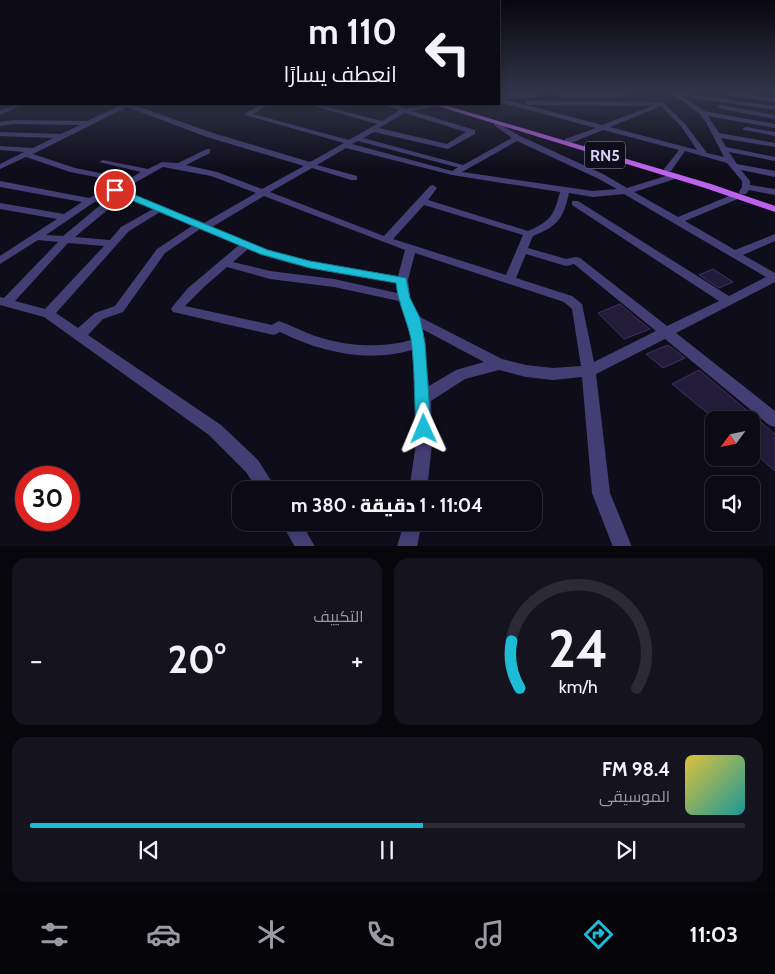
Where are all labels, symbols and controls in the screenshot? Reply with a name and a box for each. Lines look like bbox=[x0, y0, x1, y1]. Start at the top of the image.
text: 110 m bbox=[308, 10, 397, 53]
icon: left bbox=[415, 20, 480, 85]
text: انعطف يسارًا bbox=[284, 61, 397, 88]
road number: RN5 bbox=[585, 142, 625, 168]
pin bbox=[94, 169, 136, 211]
icon: arrive bbox=[101, 176, 129, 204]
position arrow bbox=[397, 402, 449, 454]
north arrow bbox=[705, 411, 760, 466]
map controls bbox=[705, 411, 760, 531]
speed limit sign: 30 bbox=[15, 466, 80, 531]
button: sound bbox=[705, 476, 760, 531]
text: 11:04 · 1 دقيقة · 380 m bbox=[291, 494, 483, 517]
text: التكييف bbox=[313, 607, 364, 626]
text: 24 bbox=[548, 617, 608, 680]
text: 20° bbox=[168, 636, 226, 683]
text: − bbox=[30, 643, 42, 677]
text: + bbox=[351, 643, 363, 677]
text: km/h bbox=[559, 676, 598, 697]
text: 98.4 FM bbox=[602, 758, 670, 781]
text: الموسيقى bbox=[599, 787, 670, 806]
icon: previous bbox=[135, 836, 163, 864]
icon: pause bbox=[373, 836, 401, 864]
icon: next bbox=[612, 836, 640, 864]
icon: filters bbox=[37, 917, 72, 952]
icon: car bbox=[146, 917, 181, 952]
icon: climate bbox=[254, 917, 289, 952]
icon: phone bbox=[363, 917, 398, 952]
icon: music bbox=[472, 917, 507, 952]
icon: directions bbox=[581, 917, 616, 952]
text: 11:03 bbox=[690, 921, 738, 948]

